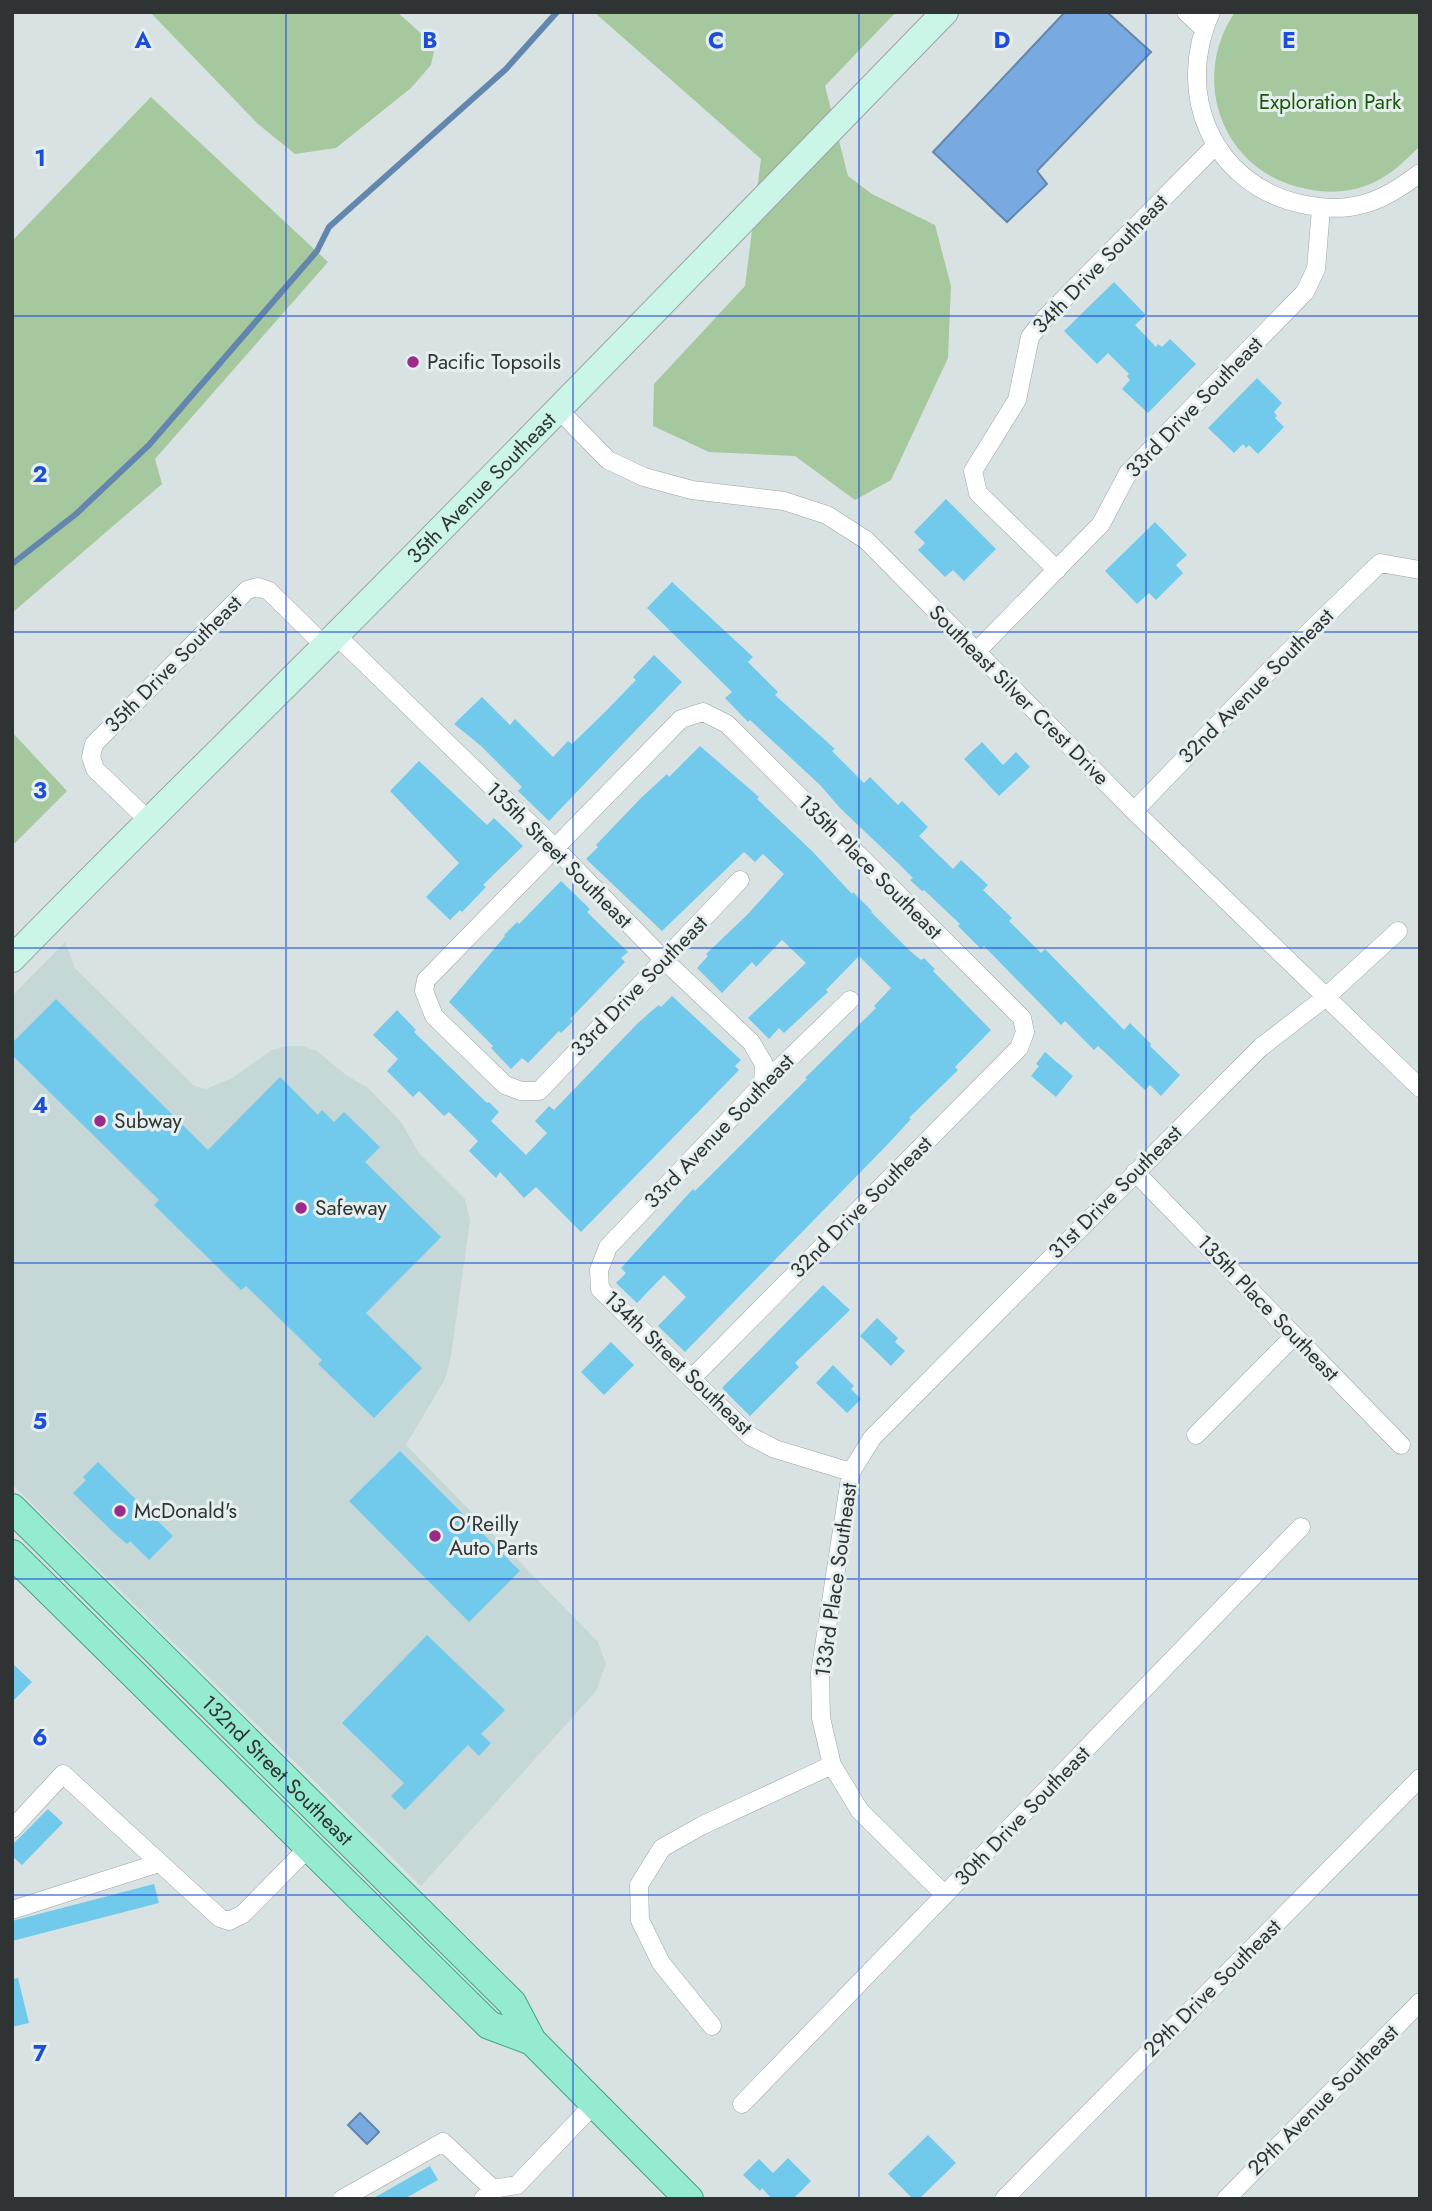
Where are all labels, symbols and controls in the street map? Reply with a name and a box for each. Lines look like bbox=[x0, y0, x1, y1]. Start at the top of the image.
text: A bbox=[134, 23, 152, 57]
text: B bbox=[422, 23, 438, 57]
text: C bbox=[708, 23, 724, 57]
text: D bbox=[994, 23, 1011, 57]
text: E bbox=[1282, 23, 1296, 57]
park label: Exploration Park bbox=[1259, 87, 1402, 117]
text: 1 bbox=[34, 141, 46, 175]
street label: 34th Drive Southeast bbox=[1025, 188, 1175, 340]
street label: 33rd Drive Southeast bbox=[1119, 330, 1269, 484]
place label: Pacific Topsoils bbox=[427, 347, 561, 377]
marker: Pacific Topsoils bbox=[405, 354, 421, 370]
street label: 35th Avenue Southeast bbox=[400, 405, 563, 570]
text: 2 bbox=[32, 457, 48, 491]
street label: 35th Drive Southeast bbox=[98, 589, 248, 739]
street label: Southeast Silver Crest Drive bbox=[922, 598, 1116, 792]
street label: 32nd Avenue Southeast bbox=[1172, 602, 1340, 770]
text: 3 bbox=[33, 773, 47, 807]
street label: 135th Street Southeast bbox=[479, 775, 639, 935]
street label: 135th Place Southeast bbox=[791, 788, 949, 946]
street label: 33rd Drive Southeast bbox=[564, 909, 714, 1063]
street label: 33rd Avenue Southeast bbox=[637, 1047, 801, 1215]
text: 4 bbox=[32, 1088, 48, 1122]
place label: Subway bbox=[114, 1106, 182, 1136]
marker: Subway bbox=[92, 1113, 108, 1129]
street label: 31st Drive Southeast bbox=[1041, 1118, 1189, 1266]
street label: 32nd Drive Southeast bbox=[783, 1129, 939, 1285]
place label: Safeway bbox=[315, 1193, 387, 1223]
marker: Safeway bbox=[293, 1200, 309, 1216]
street label: 135th Place Southeast bbox=[1190, 1228, 1346, 1388]
street label: 134th Street Southeast bbox=[597, 1284, 759, 1442]
text: 5 bbox=[33, 1404, 47, 1438]
street label: 133rd Place Southeast bbox=[808, 1481, 864, 1679]
place label: McDonald's bbox=[134, 1496, 237, 1526]
marker: McDonald's bbox=[112, 1503, 128, 1519]
place label: O'Reilly Auto Parts bbox=[449, 1509, 538, 1563]
marker: O'Reilly Auto Parts bbox=[427, 1528, 443, 1544]
street label: 132nd Street Southeast bbox=[194, 1688, 360, 1853]
text: 6 bbox=[32, 1720, 48, 1754]
street label: 30th Drive Southeast bbox=[947, 1739, 1097, 1893]
street label: 29th Drive Southeast bbox=[1136, 1912, 1288, 2064]
street label: 29th Avenue Southeast bbox=[1241, 2018, 1405, 2182]
text: 7 bbox=[33, 2036, 47, 2070]

